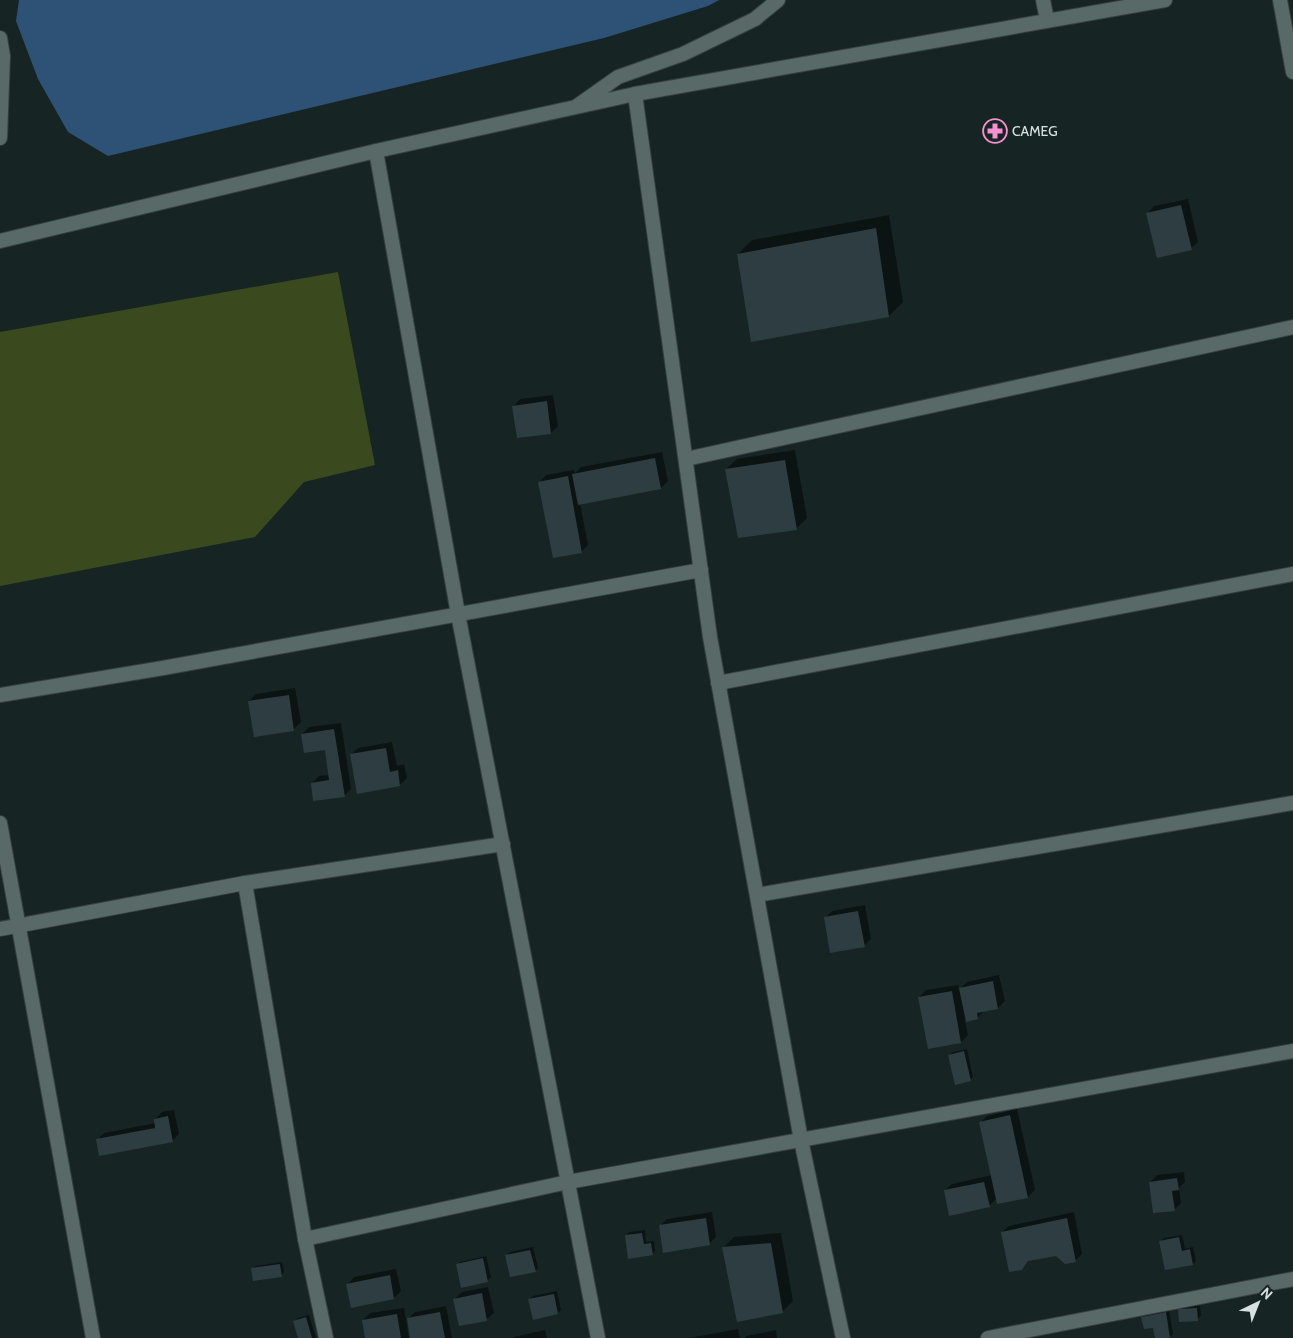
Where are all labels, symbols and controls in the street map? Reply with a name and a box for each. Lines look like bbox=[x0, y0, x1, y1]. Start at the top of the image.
pharmacy icon: CAMEG bbox=[982, 118, 1008, 144]
place label: CAMEG bbox=[1012, 122, 1058, 140]
north arrow bbox=[1233, 1278, 1283, 1328]
text: N bbox=[1257, 1284, 1277, 1303]

